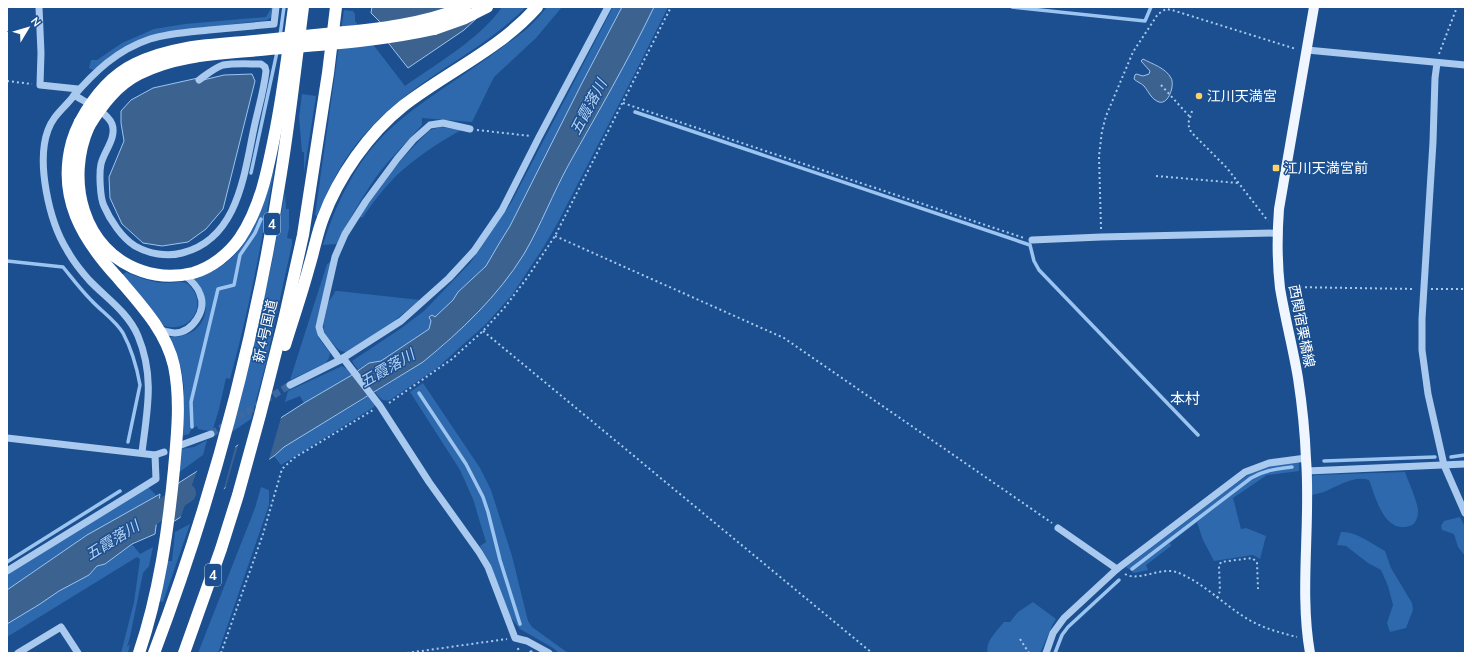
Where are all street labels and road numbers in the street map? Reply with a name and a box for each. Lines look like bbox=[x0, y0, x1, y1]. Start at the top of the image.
road number: 4 bbox=[264, 213, 280, 235]
street label: 西関宿栗橋線 bbox=[1285, 283, 1319, 369]
street label: 新4号国道 bbox=[249, 298, 281, 364]
road number: 4 bbox=[205, 564, 221, 586]

